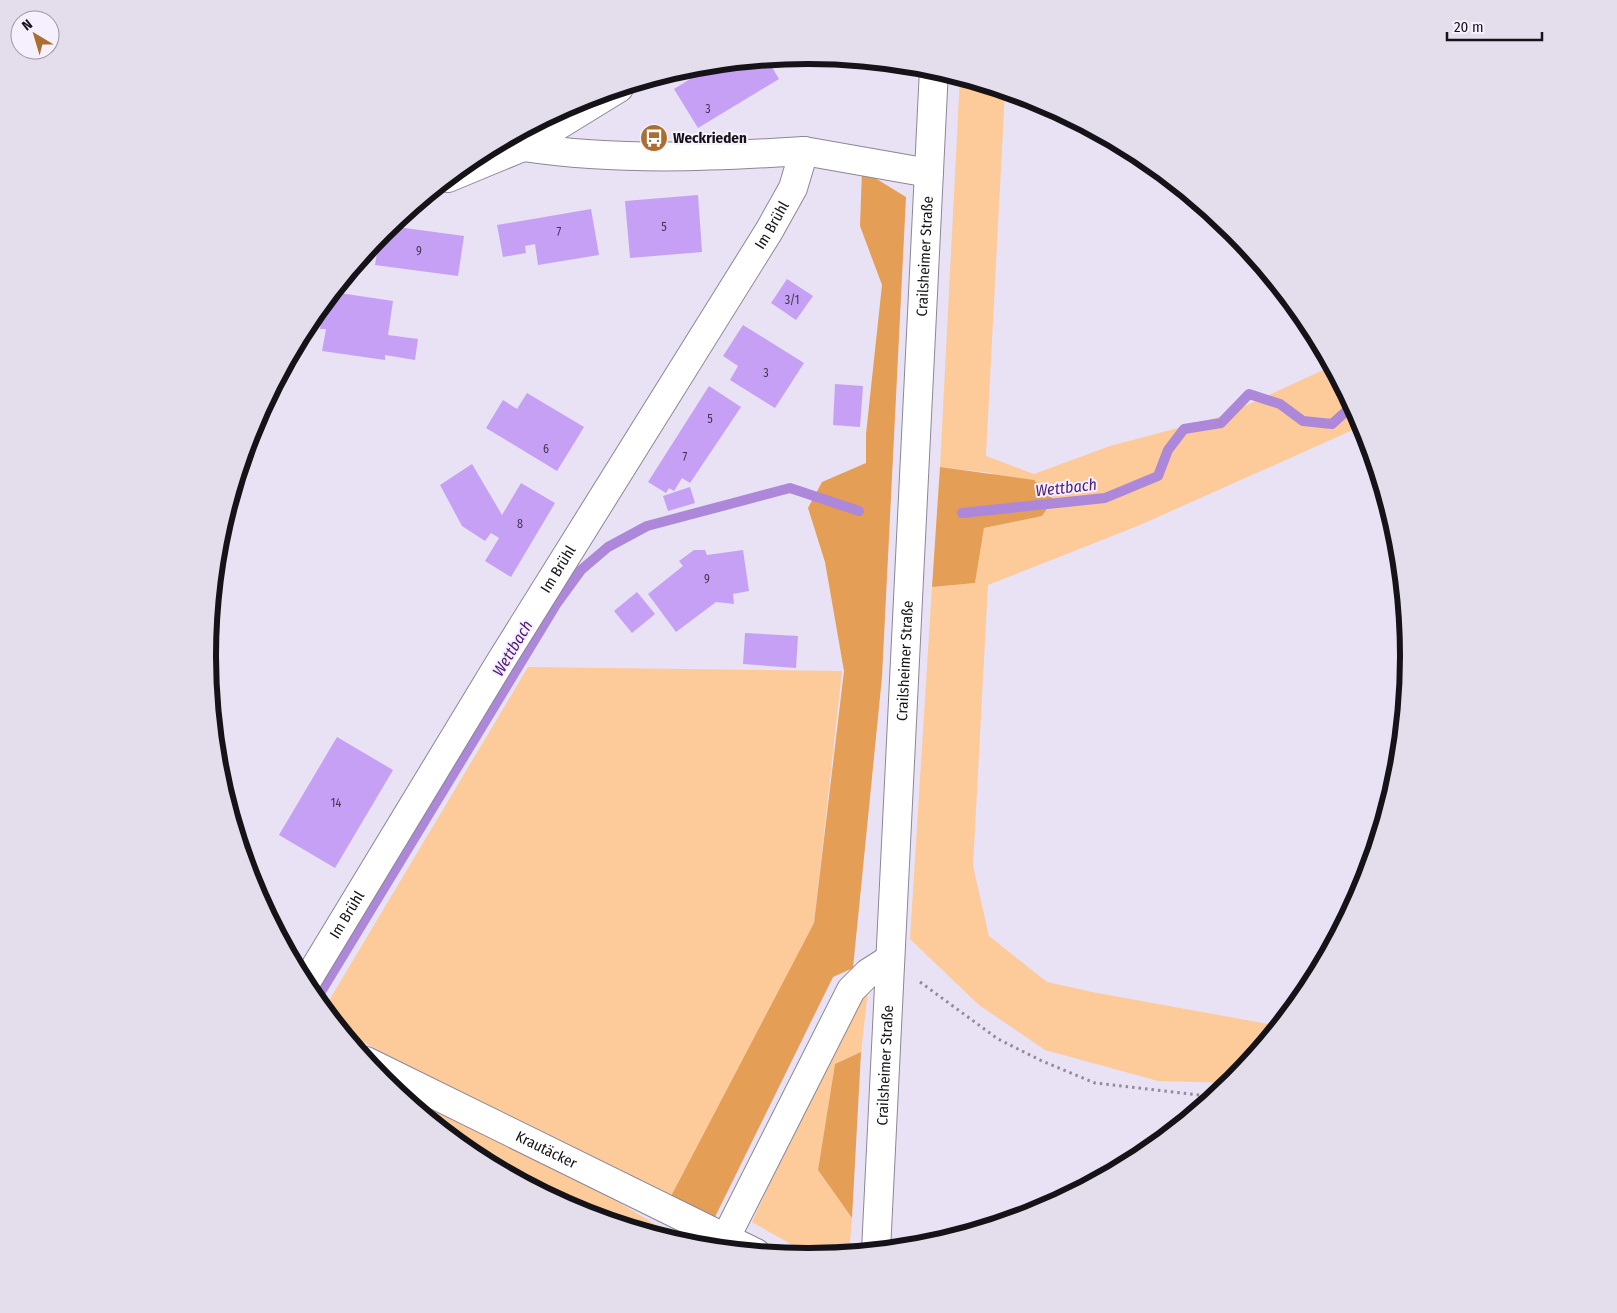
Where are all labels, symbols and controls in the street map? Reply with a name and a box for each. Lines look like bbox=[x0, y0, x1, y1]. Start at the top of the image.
north arrow bbox=[10, 10, 60, 60]
scale bar bbox=[1447, 10, 1542, 42]
text: N bbox=[19, 16, 36, 34]
text: 20 m bbox=[1454, 18, 1484, 36]
house number: 3 bbox=[705, 102, 711, 116]
bus stop icon: Weckrieden bbox=[639, 123, 669, 153]
place label: Weckrieden bbox=[673, 129, 747, 147]
street label: Crailsheimer Straße bbox=[913, 196, 937, 317]
street label: Im Brühl bbox=[751, 198, 793, 252]
house number: 5 bbox=[661, 220, 667, 234]
house number: 7 bbox=[557, 225, 562, 239]
house number: 9 bbox=[416, 244, 422, 258]
house number: 3/1 bbox=[785, 293, 799, 307]
house number: 3 bbox=[763, 366, 769, 380]
house number: 5 bbox=[707, 412, 713, 426]
house number: 6 bbox=[543, 442, 549, 456]
house number: 7 bbox=[683, 450, 688, 464]
water label: Wettbach bbox=[1034, 475, 1098, 500]
house number: 8 bbox=[517, 517, 523, 531]
street label: Im Brühl bbox=[537, 542, 580, 596]
house number: 9 bbox=[704, 572, 710, 586]
street label: Crailsheimer Straße bbox=[893, 600, 917, 721]
water label: Wettbach bbox=[488, 617, 536, 680]
house number: 14 bbox=[331, 796, 341, 810]
street label: Im Brühl bbox=[326, 888, 368, 942]
street label: Crailsheimer Straße bbox=[873, 1005, 897, 1126]
street label: Krautäcker bbox=[513, 1127, 581, 1173]

